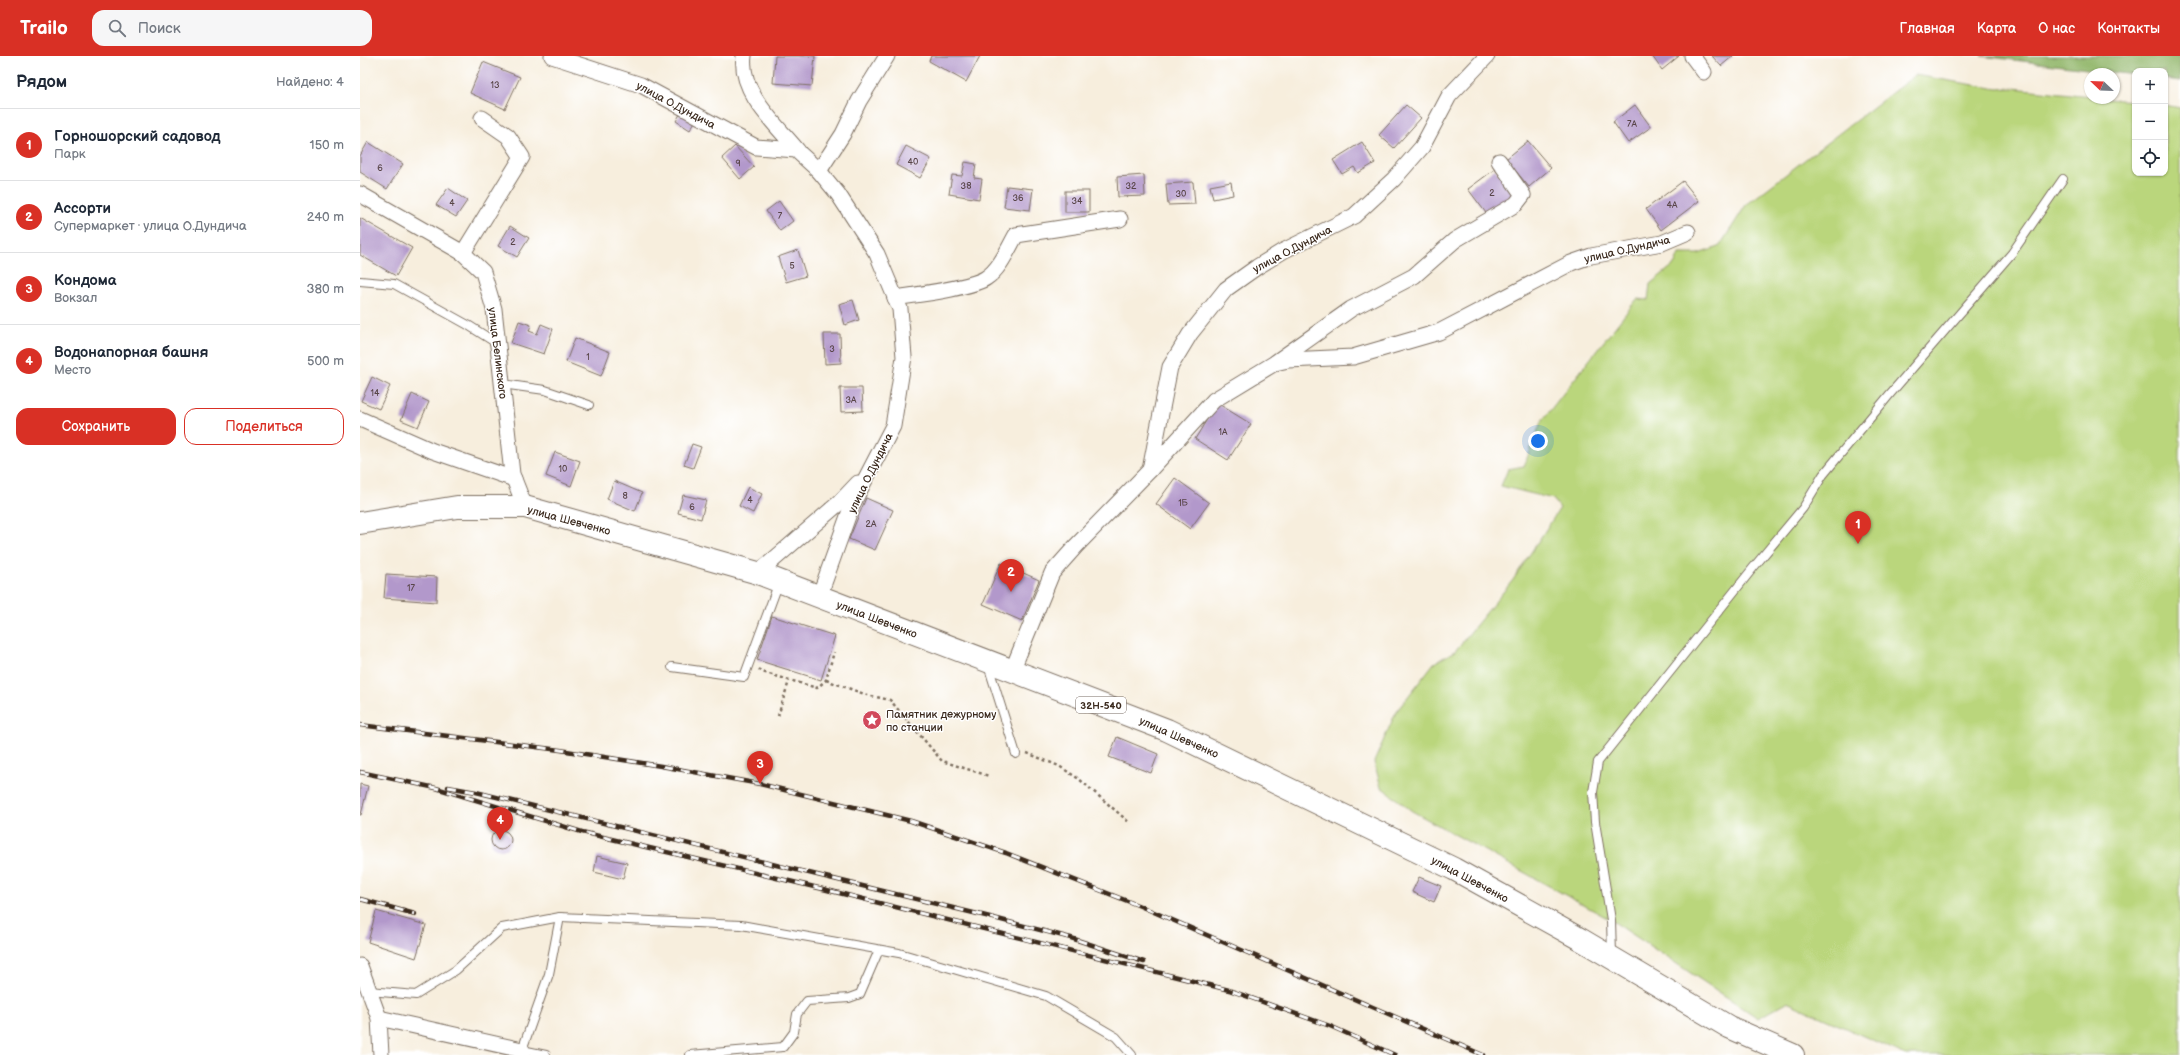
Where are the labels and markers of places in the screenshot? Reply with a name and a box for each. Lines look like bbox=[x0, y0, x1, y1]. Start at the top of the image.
pin: 1 bbox=[1845, 511, 1871, 544]
pin: 2 bbox=[998, 559, 1024, 592]
place label: Памятник дежурному по станции bbox=[886, 708, 996, 734]
place icon: Памятник дежурному по станции bbox=[861, 709, 883, 731]
pin: 3 bbox=[747, 751, 773, 784]
pin: 4 bbox=[487, 807, 513, 840]

